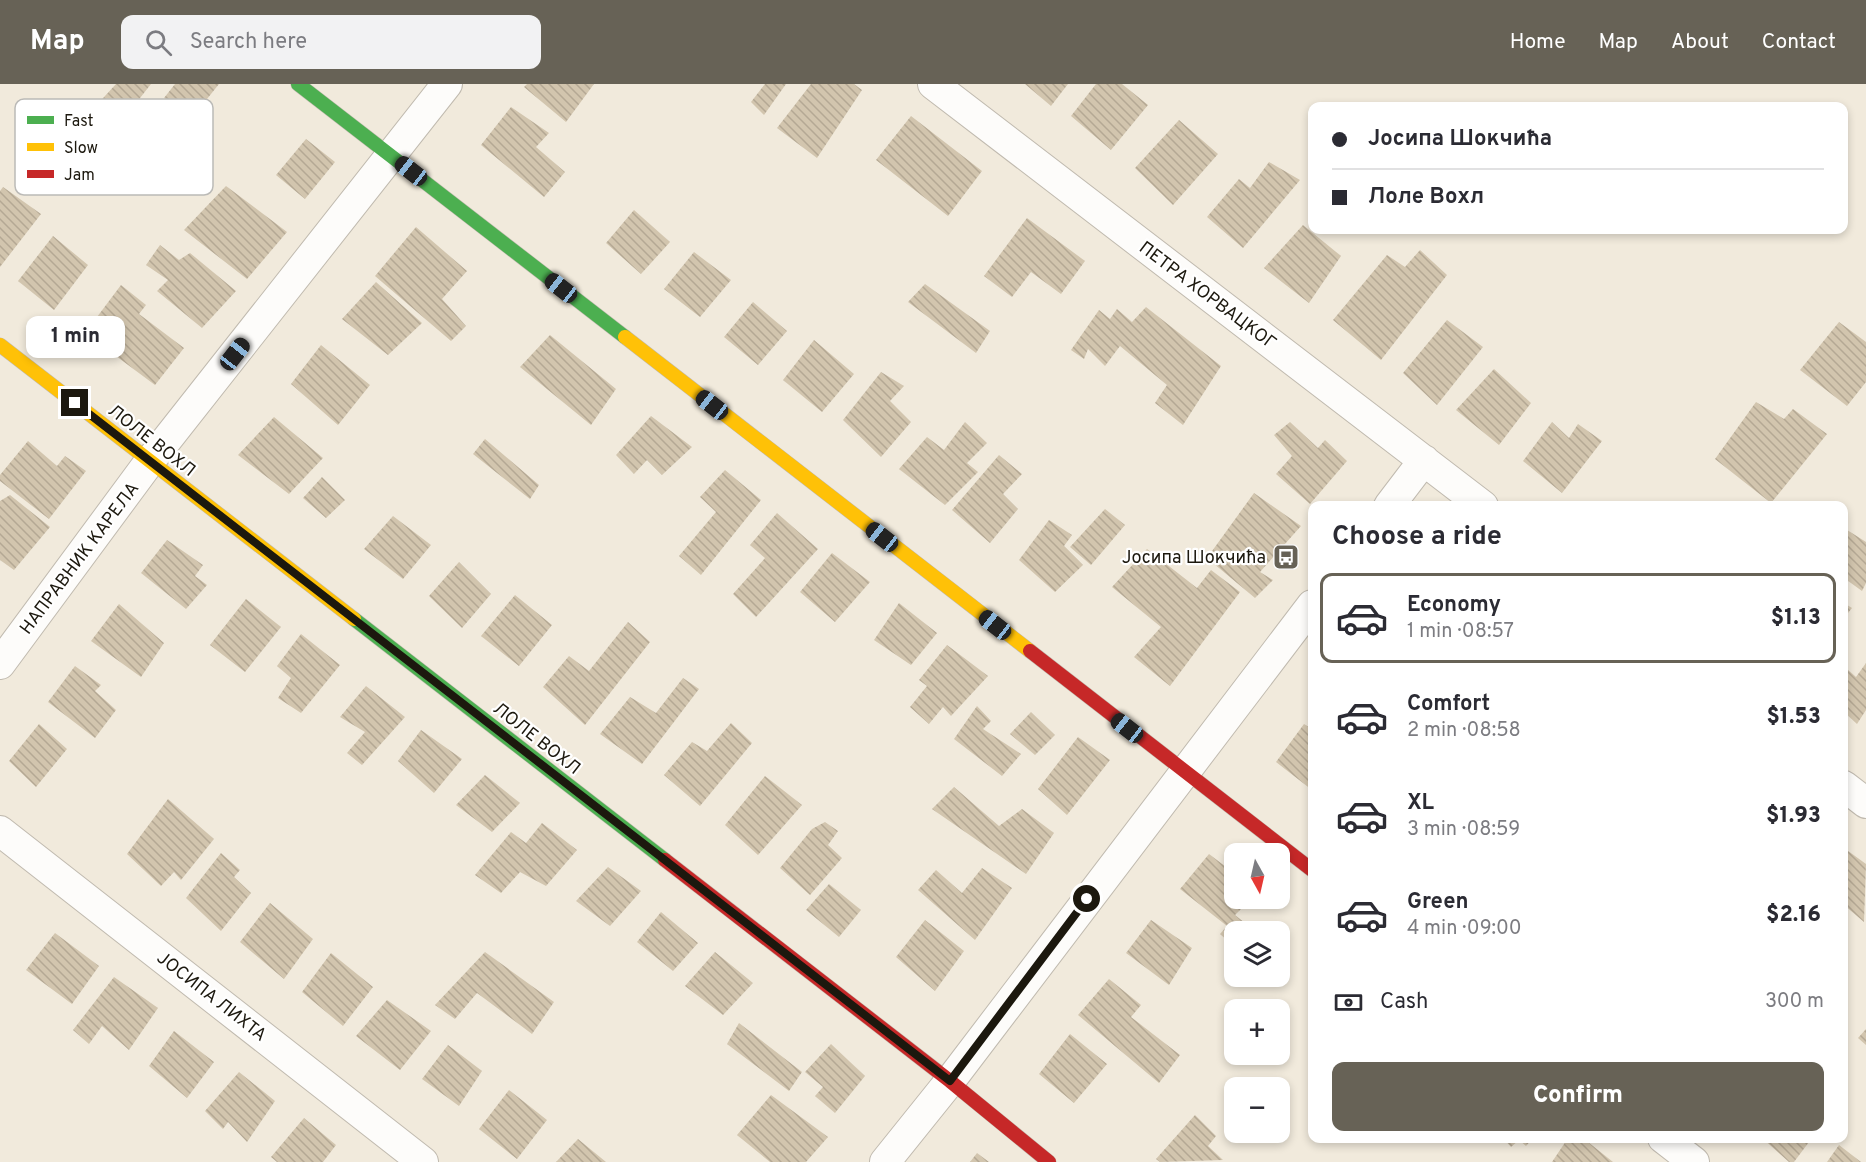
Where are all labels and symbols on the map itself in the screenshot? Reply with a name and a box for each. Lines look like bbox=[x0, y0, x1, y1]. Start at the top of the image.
legend bbox=[15, 99, 213, 195]
text: Fast bbox=[64, 112, 94, 132]
text: Slow bbox=[64, 139, 98, 159]
car bbox=[391, 153, 431, 189]
text: Jam bbox=[64, 166, 95, 186]
street label: ПЕТРА ХОРВАЦКОГ bbox=[1134, 237, 1280, 355]
car bbox=[541, 270, 581, 306]
callout: 1 min bbox=[26, 316, 124, 358]
car bbox=[217, 334, 253, 374]
car bbox=[692, 387, 732, 423]
route end bbox=[61, 389, 88, 416]
street label: ЛОЛЕ ВОХЛ bbox=[103, 400, 200, 483]
street label: НАПРАВНИК КАРЕЛА bbox=[15, 478, 145, 640]
car bbox=[862, 519, 902, 555]
bus stop icon: Јосипа Шокчића bbox=[1271, 542, 1301, 572]
place label: Јосипа Шокчића bbox=[1122, 547, 1266, 570]
car bbox=[975, 607, 1015, 643]
street label: ЛОЛЕ ВОХЛ bbox=[488, 698, 585, 781]
car bbox=[1107, 710, 1147, 746]
north arrow bbox=[1224, 843, 1290, 909]
route start bbox=[1073, 885, 1100, 912]
street label: ЈОСИПА ЛИХТА bbox=[151, 947, 271, 1047]

